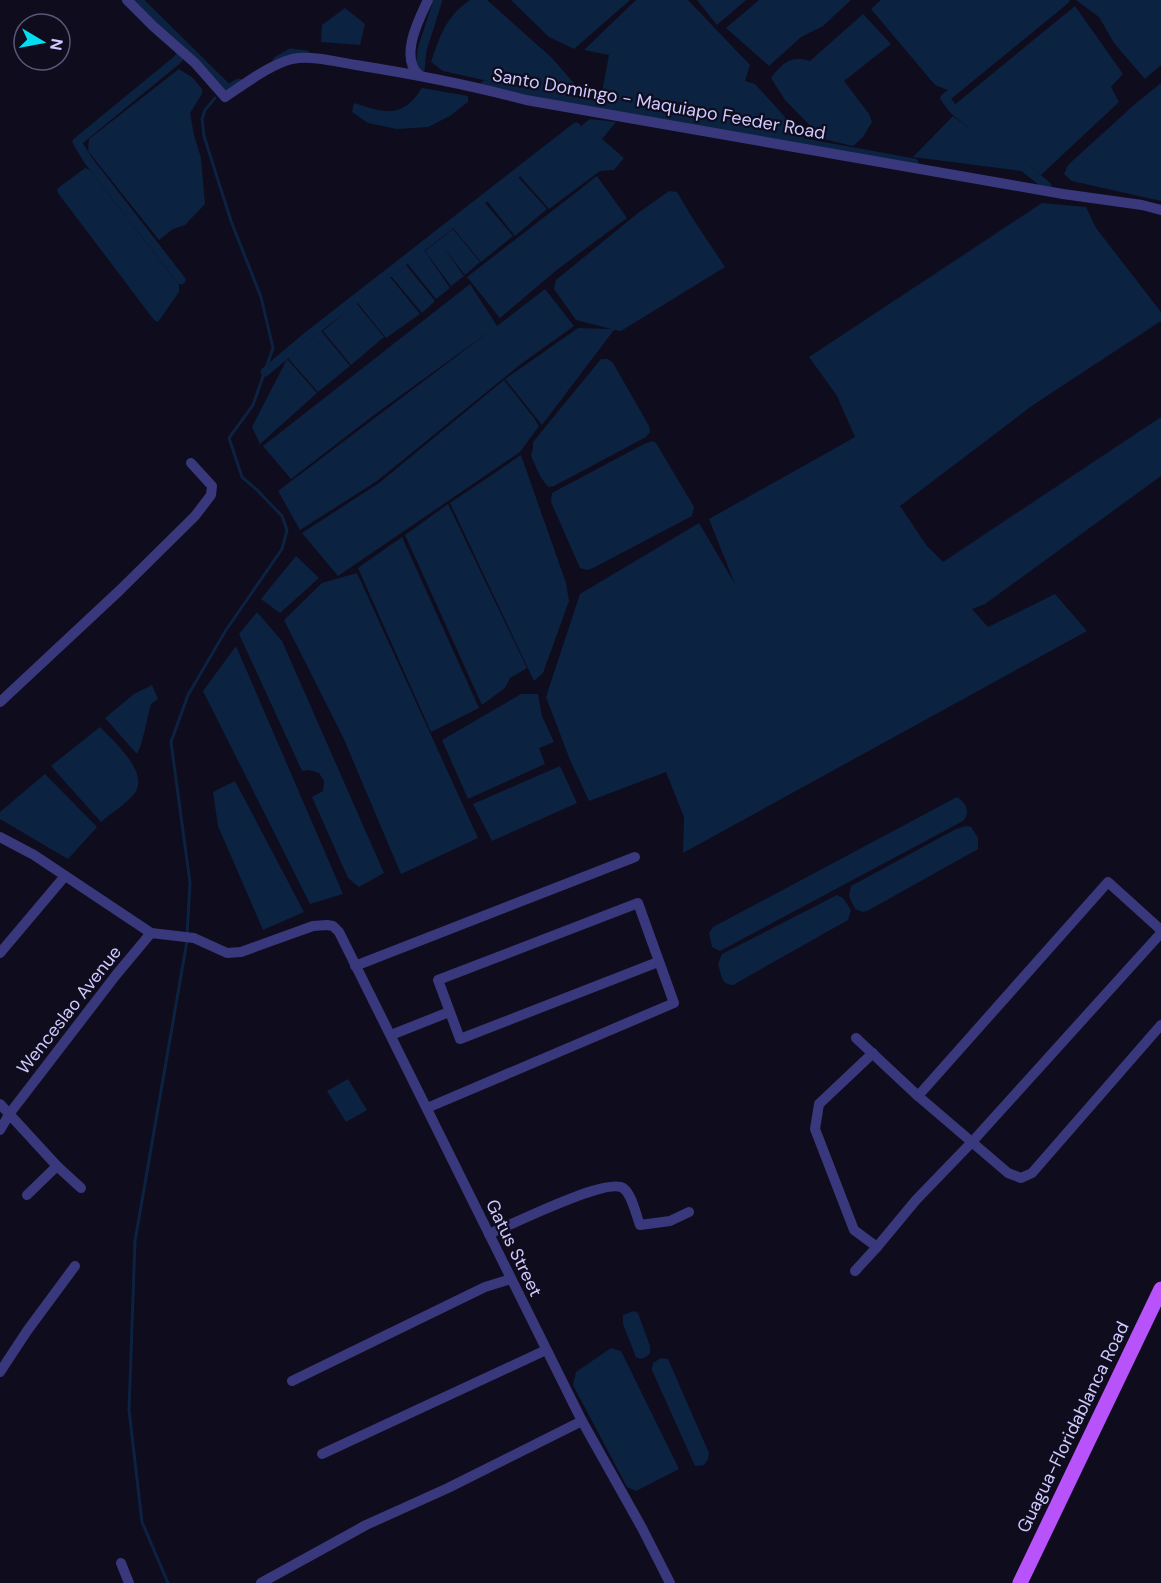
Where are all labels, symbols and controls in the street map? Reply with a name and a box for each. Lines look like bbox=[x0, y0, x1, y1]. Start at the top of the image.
north arrow bbox=[12, 12, 72, 72]
text: N bbox=[45, 37, 68, 52]
street label: Santo Domingo - Maquiapo Feeder Road bbox=[490, 63, 828, 145]
street label: Wenceslao Avenue bbox=[11, 941, 127, 1079]
street label: Gatus Street bbox=[480, 1195, 548, 1301]
street label: Guagua-Floridablanca Road bbox=[1011, 1317, 1135, 1537]

